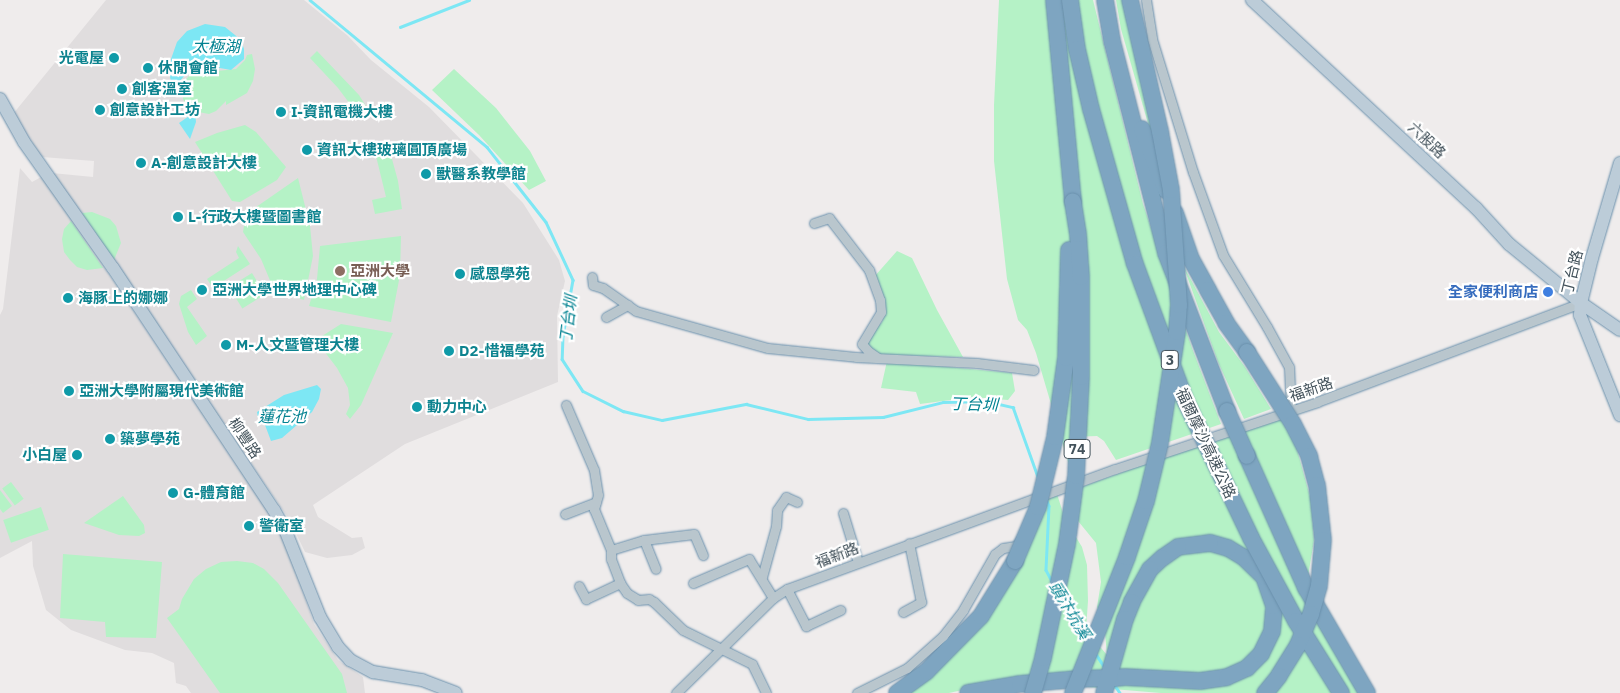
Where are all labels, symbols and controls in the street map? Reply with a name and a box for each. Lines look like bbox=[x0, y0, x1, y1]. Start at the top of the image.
water label: 太極湖 bbox=[192, 36, 240, 56]
place label: 光電屋 bbox=[59, 49, 104, 67]
marker: 光電屋 bbox=[108, 52, 120, 64]
place label: 休閒會館 bbox=[158, 59, 218, 77]
marker: 休閒會館 bbox=[142, 62, 154, 74]
place label: 創客溫室 bbox=[132, 80, 192, 98]
marker: 創客溫室 bbox=[116, 83, 128, 95]
place label: 創意設計工坊 bbox=[110, 101, 200, 119]
place label: I-資訊電機大樓 bbox=[291, 103, 393, 121]
marker: 創意設計工坊 bbox=[94, 104, 106, 116]
marker: I-資訊電機大樓 bbox=[275, 106, 287, 118]
street label: 六股路 bbox=[1404, 118, 1450, 162]
place label: 資訊大樓玻璃圓頂廣場 bbox=[317, 141, 467, 159]
marker: 資訊大樓玻璃圓頂廣場 bbox=[301, 144, 313, 156]
place label: A-創意設計大樓 bbox=[151, 154, 257, 172]
marker: A-創意設計大樓 bbox=[135, 157, 147, 169]
place label: 獸醫系教學館 bbox=[436, 165, 526, 183]
marker: 獸醫系教學館 bbox=[420, 168, 432, 180]
place label: L-行政大樓暨圖書館 bbox=[188, 208, 321, 226]
marker: L-行政大樓暨圖書館 bbox=[172, 211, 184, 223]
street label: 丁台路 bbox=[1558, 248, 1586, 296]
place label: 亞洲大學 bbox=[350, 262, 410, 280]
marker: 亞洲大學 bbox=[334, 265, 346, 277]
place label: 感恩學苑 bbox=[470, 265, 530, 283]
marker: 感恩學苑 bbox=[454, 268, 466, 280]
place label: 亞洲大學世界地理中心碑 bbox=[212, 281, 377, 299]
place label: 全家便利商店 bbox=[1448, 283, 1538, 301]
marker: 亞洲大學世界地理中心碑 bbox=[196, 284, 208, 296]
marker: 全家便利商店 bbox=[1542, 286, 1554, 298]
place label: 海豚上的娜娜 bbox=[78, 289, 168, 307]
marker: 海豚上的娜娜 bbox=[62, 292, 74, 304]
water label: 丁台圳 bbox=[556, 294, 580, 344]
place label: M-人文暨管理大樓 bbox=[236, 336, 359, 354]
marker: M-人文暨管理大樓 bbox=[220, 339, 232, 351]
place label: D2-惜福學苑 bbox=[459, 342, 544, 360]
marker: D2-惜福學苑 bbox=[443, 345, 455, 357]
road number: 3 bbox=[1160, 348, 1180, 372]
street label: 福新路 bbox=[1287, 373, 1335, 405]
place label: 亞洲大學附屬現代美術館 bbox=[79, 382, 244, 400]
marker: 亞洲大學附屬現代美術館 bbox=[63, 385, 75, 397]
street label: 福爾摩沙高速公路 bbox=[1172, 385, 1240, 501]
water label: 丁台圳 bbox=[950, 394, 998, 414]
place label: 動力中心 bbox=[427, 398, 487, 416]
marker: 動力中心 bbox=[411, 401, 423, 413]
water label: 蓮花池 bbox=[258, 406, 306, 426]
street label: 柳豐路 bbox=[225, 414, 265, 462]
place label: 築夢學苑 bbox=[120, 430, 180, 448]
marker: 築夢學苑 bbox=[104, 433, 116, 445]
road number: 74 bbox=[1063, 438, 1091, 460]
place label: 小白屋 bbox=[22, 446, 67, 464]
marker: 小白屋 bbox=[71, 449, 83, 461]
place label: G-體育館 bbox=[183, 484, 245, 502]
marker: G-體育館 bbox=[167, 487, 179, 499]
place label: 警衛室 bbox=[259, 517, 304, 535]
marker: 警衛室 bbox=[243, 520, 255, 532]
street label: 福新路 bbox=[813, 539, 861, 571]
water label: 頭汴坑溪 bbox=[1045, 578, 1095, 642]

